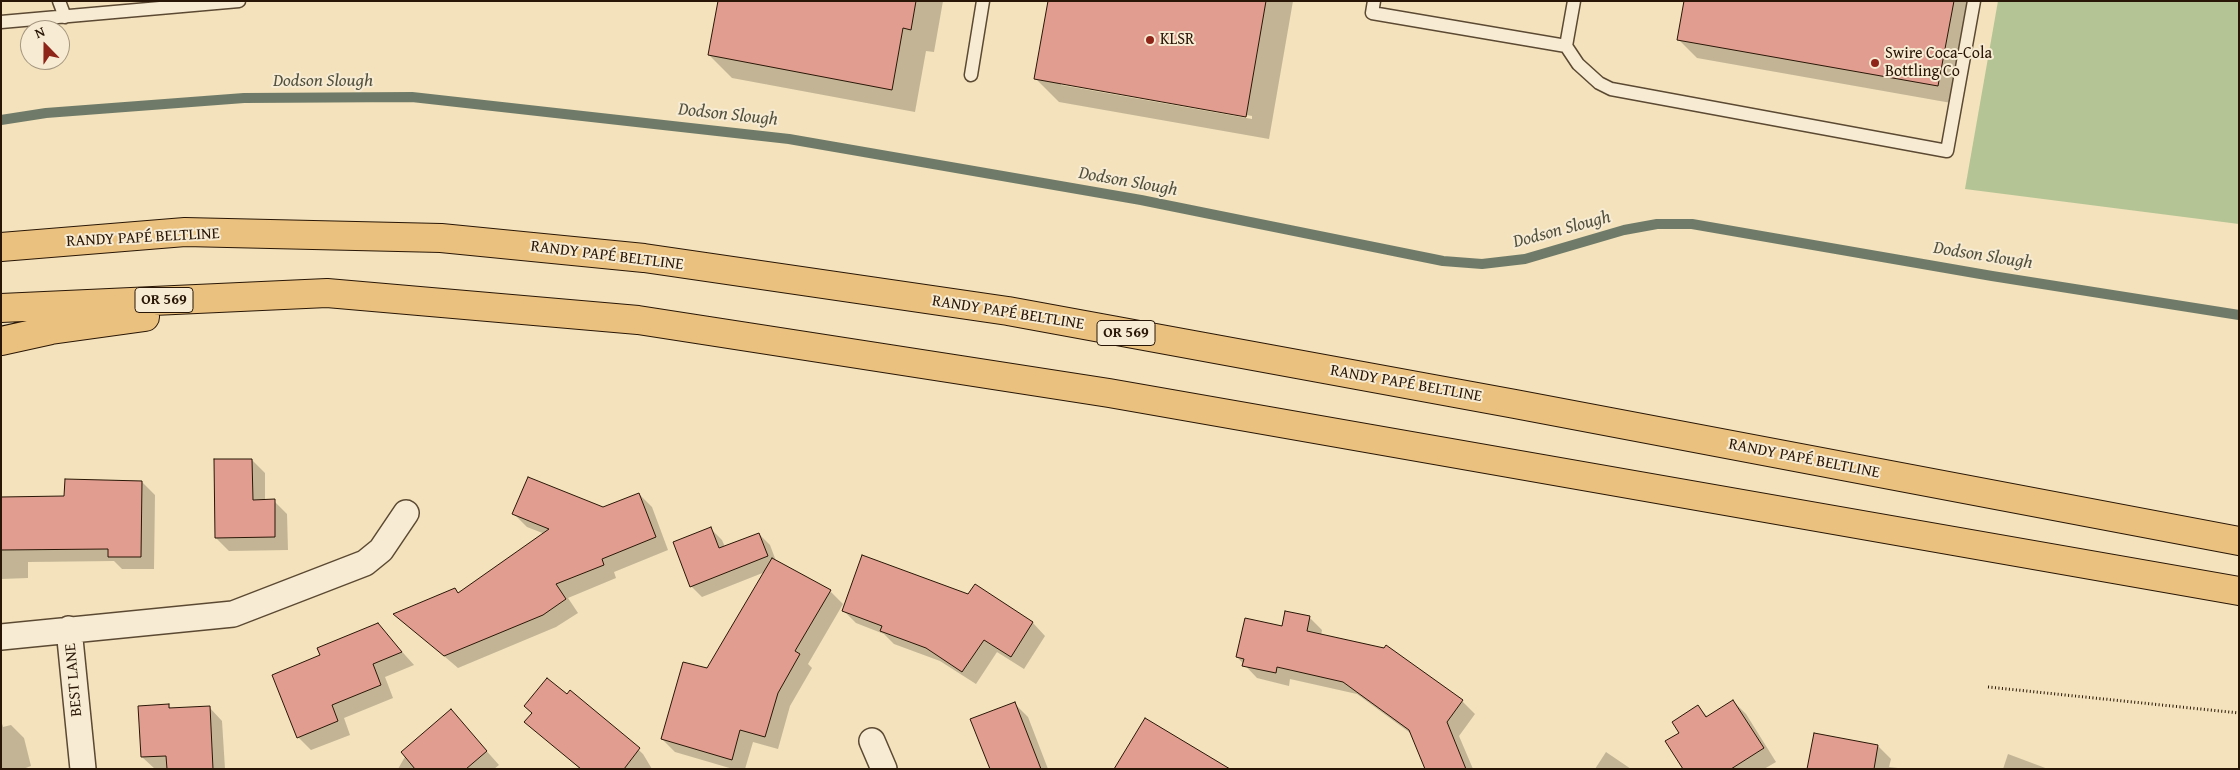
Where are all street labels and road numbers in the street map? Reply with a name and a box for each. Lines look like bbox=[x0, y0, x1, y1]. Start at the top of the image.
street label: RANDY PAPÉ BELTLINE bbox=[66, 224, 220, 252]
street label: RANDY PAPÉ BELTLINE bbox=[530, 237, 684, 275]
road number: OR 569 bbox=[135, 288, 193, 312]
street label: RANDY PAPÉ BELTLINE bbox=[931, 292, 1085, 334]
road number: OR 569 bbox=[1097, 320, 1155, 346]
street label: RANDY PAPÉ BELTLINE bbox=[1329, 361, 1483, 407]
street label: RANDY PAPÉ BELTLINE bbox=[1727, 435, 1881, 483]
street label: BEST LANE bbox=[61, 643, 87, 717]

